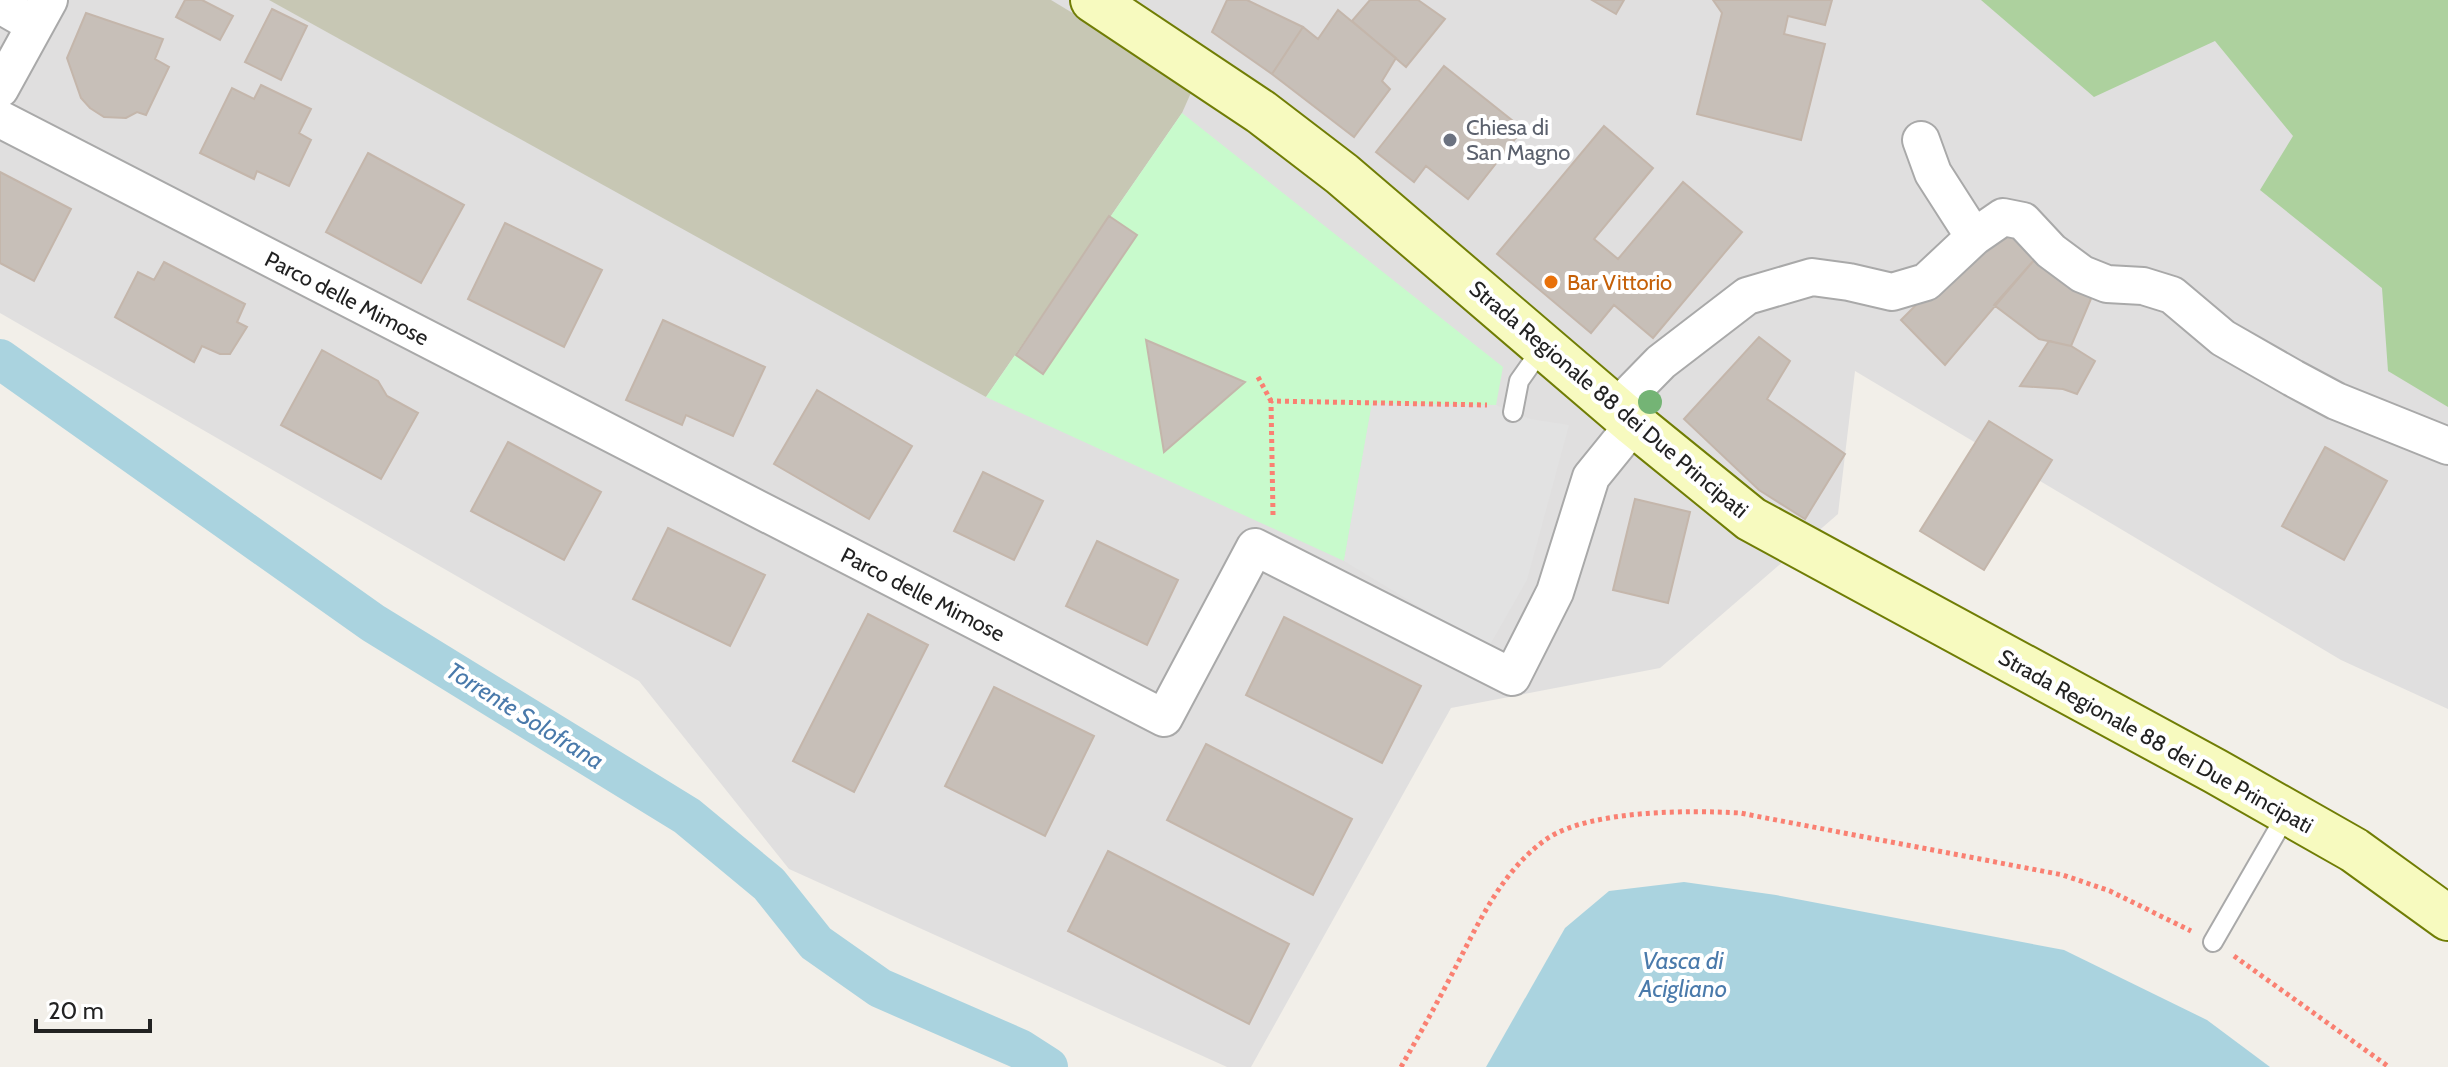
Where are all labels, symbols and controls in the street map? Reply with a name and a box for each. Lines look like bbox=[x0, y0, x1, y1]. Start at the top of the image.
place label: Chiesa di San Magno bbox=[1466, 114, 1570, 166]
marker: Chiesa di San Magno bbox=[1441, 131, 1459, 149]
street label: Parco delle Mimose bbox=[260, 245, 433, 351]
place label: Bar Vittorio bbox=[1567, 269, 1672, 296]
marker: Bar Vittorio bbox=[1542, 273, 1560, 291]
street label: Strada Regionale 88 dei Due Principati bbox=[1464, 275, 1753, 524]
street label: Parco delle Mimose bbox=[836, 541, 1009, 647]
street label: Strada Regionale 88 dei Due Principati bbox=[1994, 643, 2318, 839]
water label: Torrente Solofrana bbox=[441, 656, 609, 775]
water label: Vasca di Acigliano bbox=[1638, 946, 1727, 1003]
scale bar bbox=[36, 983, 150, 1033]
text: 20 m bbox=[48, 996, 104, 1025]

